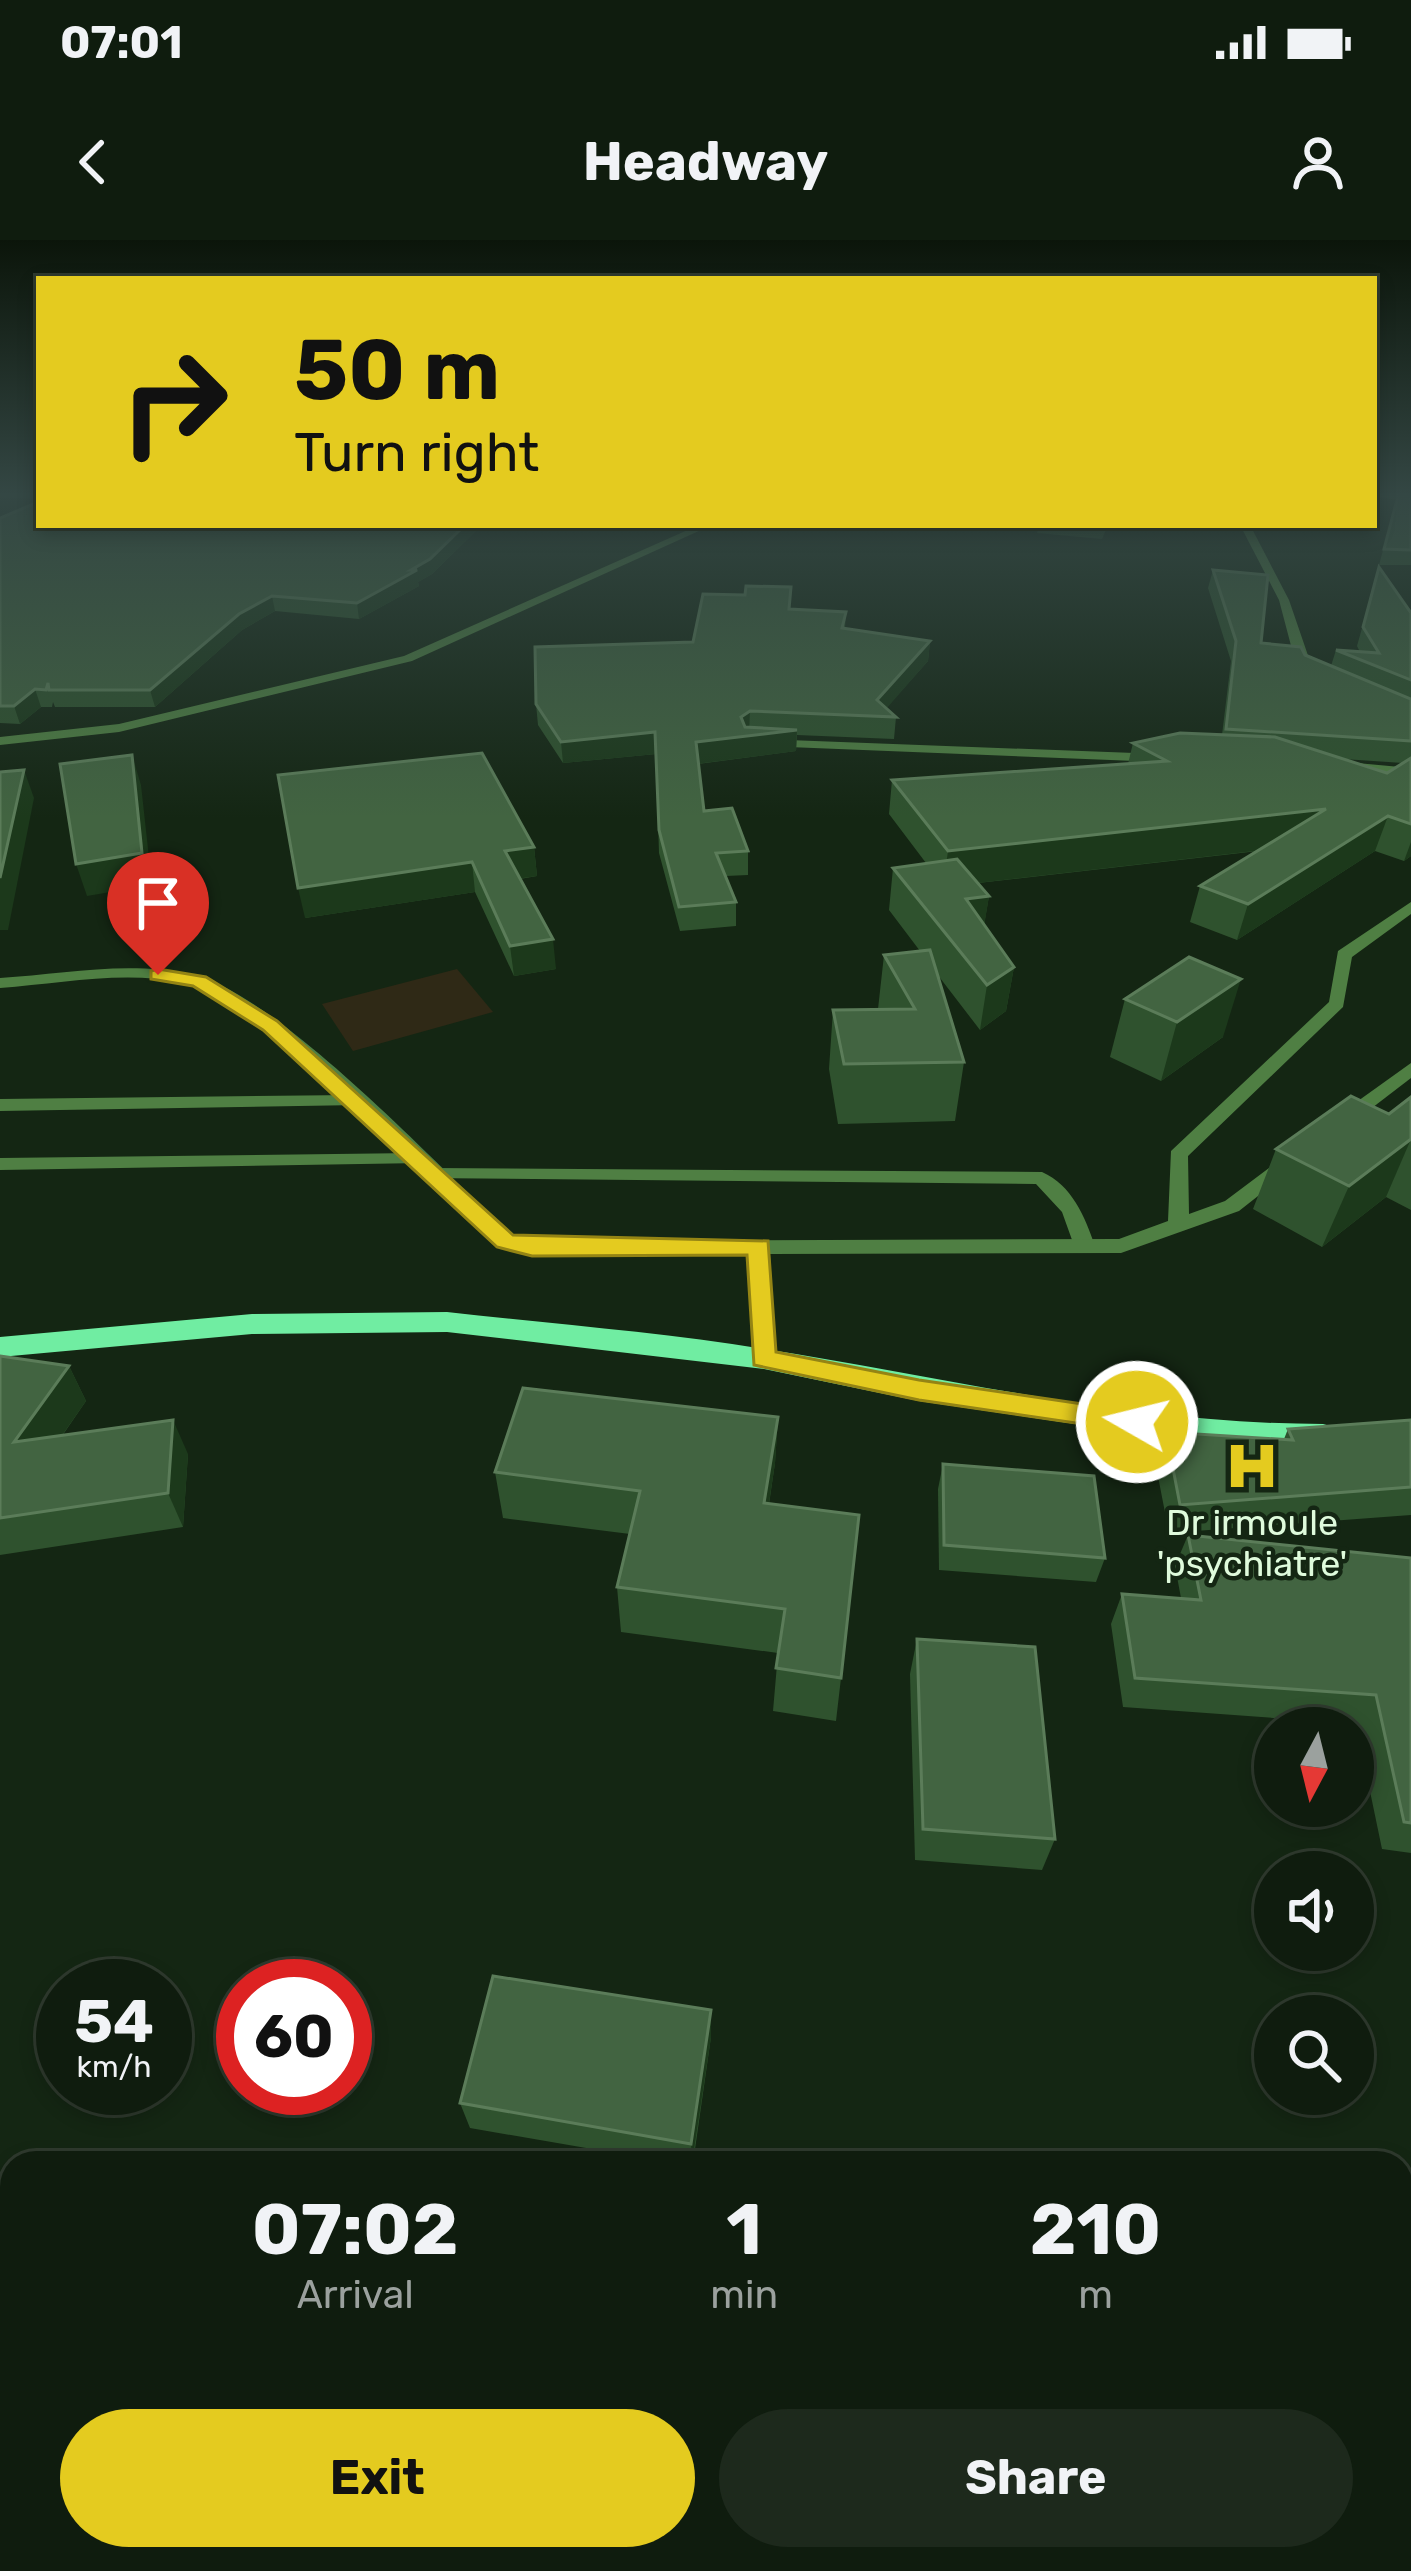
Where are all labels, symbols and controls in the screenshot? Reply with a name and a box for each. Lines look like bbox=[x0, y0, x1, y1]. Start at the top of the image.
text: 07:01 bbox=[60, 16, 183, 69]
icon: back bbox=[60, 129, 126, 195]
icon: person bbox=[1285, 129, 1351, 195]
text: Headway bbox=[583, 130, 828, 194]
text: 50 m bbox=[294, 320, 500, 420]
icon: right bbox=[96, 324, 252, 480]
text: Turn right bbox=[294, 421, 539, 485]
pin bbox=[107, 852, 209, 975]
icon: arrive bbox=[125, 870, 191, 936]
position arrow bbox=[1074, 1359, 1200, 1485]
hospital icon: Dr irmoule 'psychiatre' bbox=[1223, 1437, 1281, 1495]
place label: Dr irmoule 'psychiatre' bbox=[1157, 1501, 1347, 1585]
north arrow bbox=[1254, 1707, 1374, 1827]
map controls bbox=[1254, 1707, 1374, 2115]
button: sound bbox=[1254, 1851, 1374, 1971]
speed limit sign: 60 bbox=[216, 1959, 372, 2115]
text: 54 bbox=[74, 1986, 154, 2057]
button: search bbox=[1254, 1995, 1374, 2115]
text: km/h bbox=[77, 2049, 151, 2085]
text: 07:02 bbox=[252, 2187, 459, 2272]
text: 1 bbox=[726, 2187, 762, 2272]
text: 210 bbox=[1030, 2187, 1161, 2272]
text: Arrival bbox=[297, 2272, 414, 2318]
text: min bbox=[710, 2272, 778, 2318]
text: m bbox=[1078, 2272, 1113, 2318]
button: Exit bbox=[60, 2409, 695, 2547]
button: Share bbox=[719, 2409, 1353, 2547]

